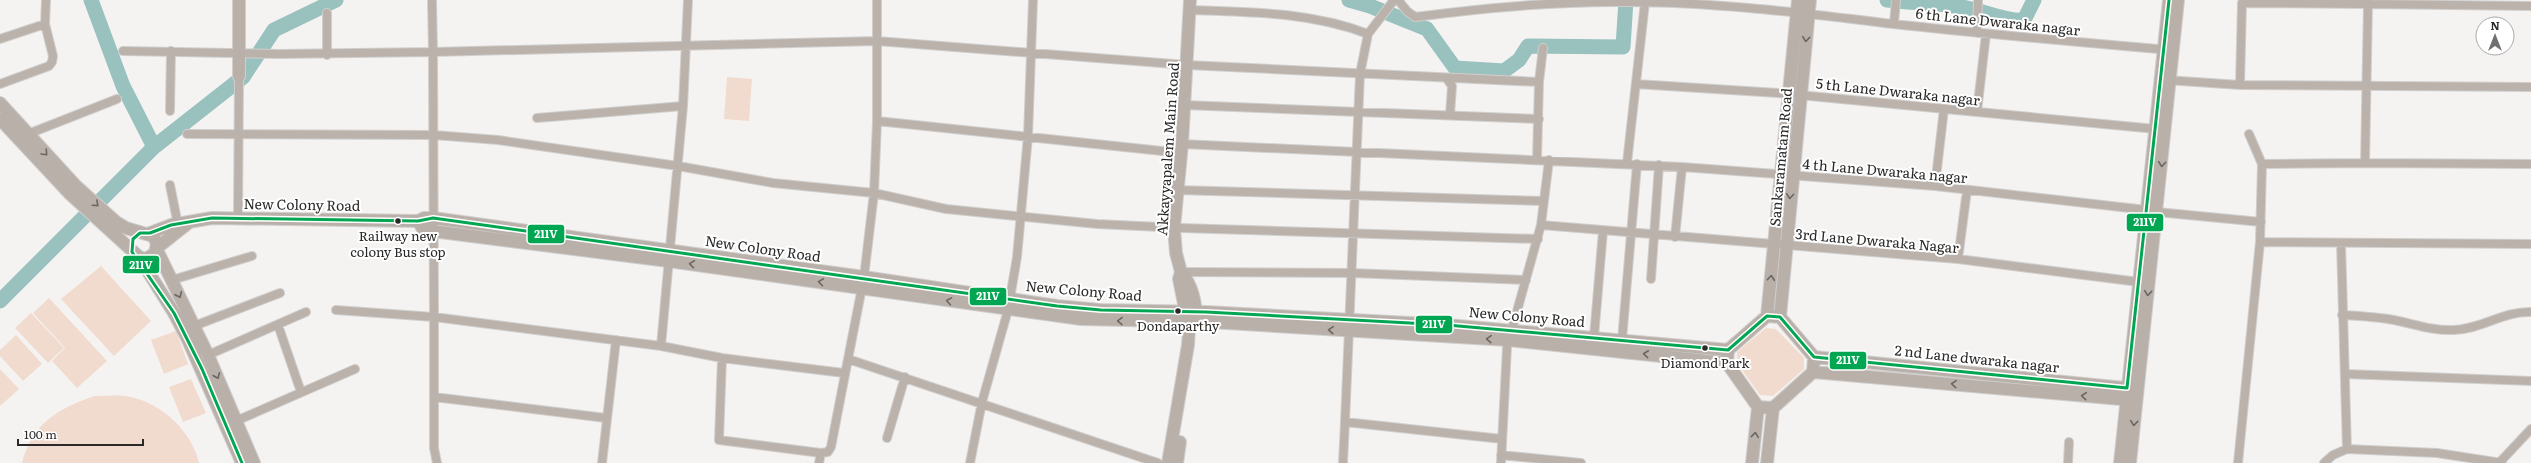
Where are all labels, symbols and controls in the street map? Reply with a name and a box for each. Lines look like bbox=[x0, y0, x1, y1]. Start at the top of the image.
street label: 6 th Lane Dwaraka nagar bbox=[1915, 2, 2082, 40]
north arrow bbox=[2475, 16, 2515, 56]
text: N bbox=[2490, 17, 2500, 33]
one-way arrow bbox=[1802, 36, 1811, 42]
street label: Akkayyapalem Main Road bbox=[1151, 61, 1183, 236]
street label: 5 th Lane Dwaraka nagar bbox=[1815, 72, 1981, 110]
street label: Sankaramatam Road bbox=[1764, 87, 1796, 227]
one-way arrow bbox=[40, 148, 48, 156]
street label: 4 th Lane Dwaraka nagar bbox=[1802, 153, 1969, 187]
one-way arrow bbox=[2157, 161, 2166, 167]
street label: New Colony Road bbox=[243, 193, 361, 215]
one-way arrow bbox=[1786, 193, 1795, 199]
one-way arrow bbox=[91, 199, 99, 207]
line badge: 211V bbox=[2126, 213, 2164, 232]
text: 211V bbox=[2133, 213, 2157, 229]
marker: Railway new colony Bus stop bbox=[393, 216, 403, 226]
street label: 3rd Lane Dwaraka Nagar bbox=[1794, 223, 1960, 257]
line badge: 211V bbox=[527, 224, 565, 244]
text: 211V bbox=[534, 225, 558, 241]
place label: Railway new colony Bus stop bbox=[350, 226, 446, 261]
street label: New Colony Road bbox=[704, 230, 823, 266]
line badge: 211V bbox=[122, 255, 160, 274]
text: 211V bbox=[129, 256, 153, 272]
one-way arrow bbox=[689, 260, 695, 269]
street label: New Colony Road bbox=[1025, 275, 1143, 305]
one-way arrow bbox=[1766, 275, 1775, 281]
one-way arrow bbox=[818, 278, 824, 287]
line badge: 211V bbox=[969, 287, 1007, 306]
text: 211V bbox=[976, 287, 1000, 303]
one-way arrow bbox=[2144, 290, 2153, 296]
one-way arrow bbox=[174, 291, 182, 298]
one-way arrow bbox=[946, 297, 952, 305]
street label: New Colony Road bbox=[1468, 301, 1586, 331]
marker: Dondaparthy bbox=[1173, 306, 1183, 316]
line badge: 211V bbox=[1415, 315, 1453, 334]
text: 211V bbox=[1422, 315, 1446, 331]
place label: Dondaparthy bbox=[1137, 316, 1220, 335]
one-way arrow bbox=[1117, 317, 1123, 325]
one-way arrow bbox=[1328, 326, 1334, 335]
one-way arrow bbox=[1486, 335, 1492, 344]
street label: 2 nd Lane dwaraka nagar bbox=[1894, 339, 2061, 377]
marker: Diamond Park bbox=[1700, 343, 1710, 353]
one-way arrow bbox=[1643, 350, 1649, 359]
line badge: 211V bbox=[1829, 351, 1867, 370]
text: 211V bbox=[1836, 351, 1860, 367]
place label: Diamond Park bbox=[1661, 353, 1750, 372]
one-way arrow bbox=[213, 372, 221, 379]
one-way arrow bbox=[1951, 380, 1958, 389]
one-way arrow bbox=[2081, 391, 2087, 400]
one-way arrow bbox=[2130, 420, 2139, 426]
scale bar bbox=[18, 421, 143, 447]
text: 100 m bbox=[24, 425, 57, 443]
one-way arrow bbox=[1751, 432, 1760, 438]

